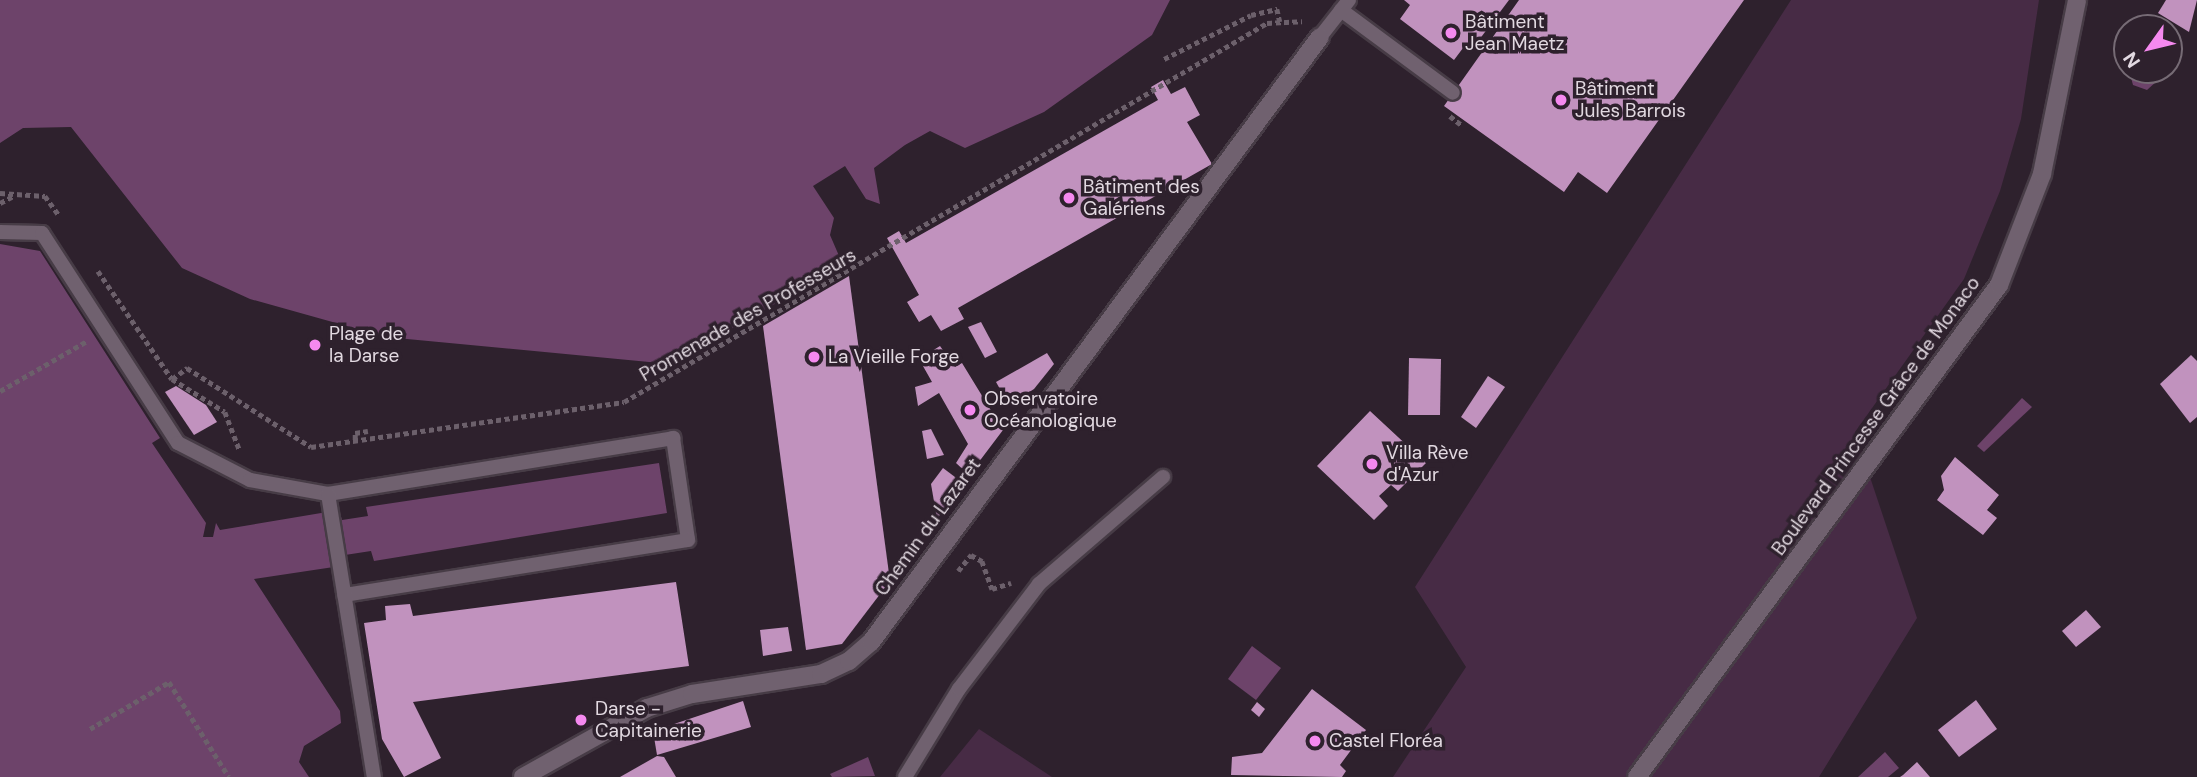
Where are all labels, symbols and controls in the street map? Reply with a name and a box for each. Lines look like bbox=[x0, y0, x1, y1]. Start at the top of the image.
place label: Bâtiment Jean Maetz bbox=[1465, 11, 1565, 55]
north arrow bbox=[2113, 14, 2183, 84]
marker: Bâtiment Jean Maetz bbox=[1443, 25, 1459, 41]
text: N bbox=[2118, 47, 2146, 73]
place label: Bâtiment Jules Barrois bbox=[1575, 78, 1686, 122]
marker: Bâtiment Jules Barrois bbox=[1553, 92, 1569, 108]
place label: Bâtiment des Galériens bbox=[1083, 176, 1200, 220]
marker: Bâtiment des Galériens bbox=[1061, 190, 1077, 206]
street label: Promenade des Professeurs bbox=[636, 244, 860, 386]
street label: Boulevard Princesse Grâce de Monaco bbox=[1767, 272, 1985, 560]
place label: Plage de la Darse bbox=[329, 323, 403, 367]
marker: Plage de la Darse bbox=[307, 337, 323, 353]
place label: La Vieille Forge bbox=[828, 346, 959, 368]
marker: La Vieille Forge bbox=[806, 349, 822, 365]
place label: Observatoire Océanologique bbox=[984, 388, 1117, 432]
marker: Observatoire Océanologique bbox=[962, 402, 978, 418]
place label: Villa Rève d'Azur bbox=[1386, 442, 1469, 486]
street label: Chemin du Lazaret bbox=[870, 454, 986, 600]
marker: Villa Rève d'Azur bbox=[1364, 456, 1380, 472]
place label: Darse - Capitainerie bbox=[595, 698, 702, 742]
marker: Darse - Capitainerie bbox=[573, 712, 589, 728]
place label: Castel Floréa bbox=[1329, 730, 1443, 752]
marker: Castel Floréa bbox=[1307, 733, 1323, 749]

